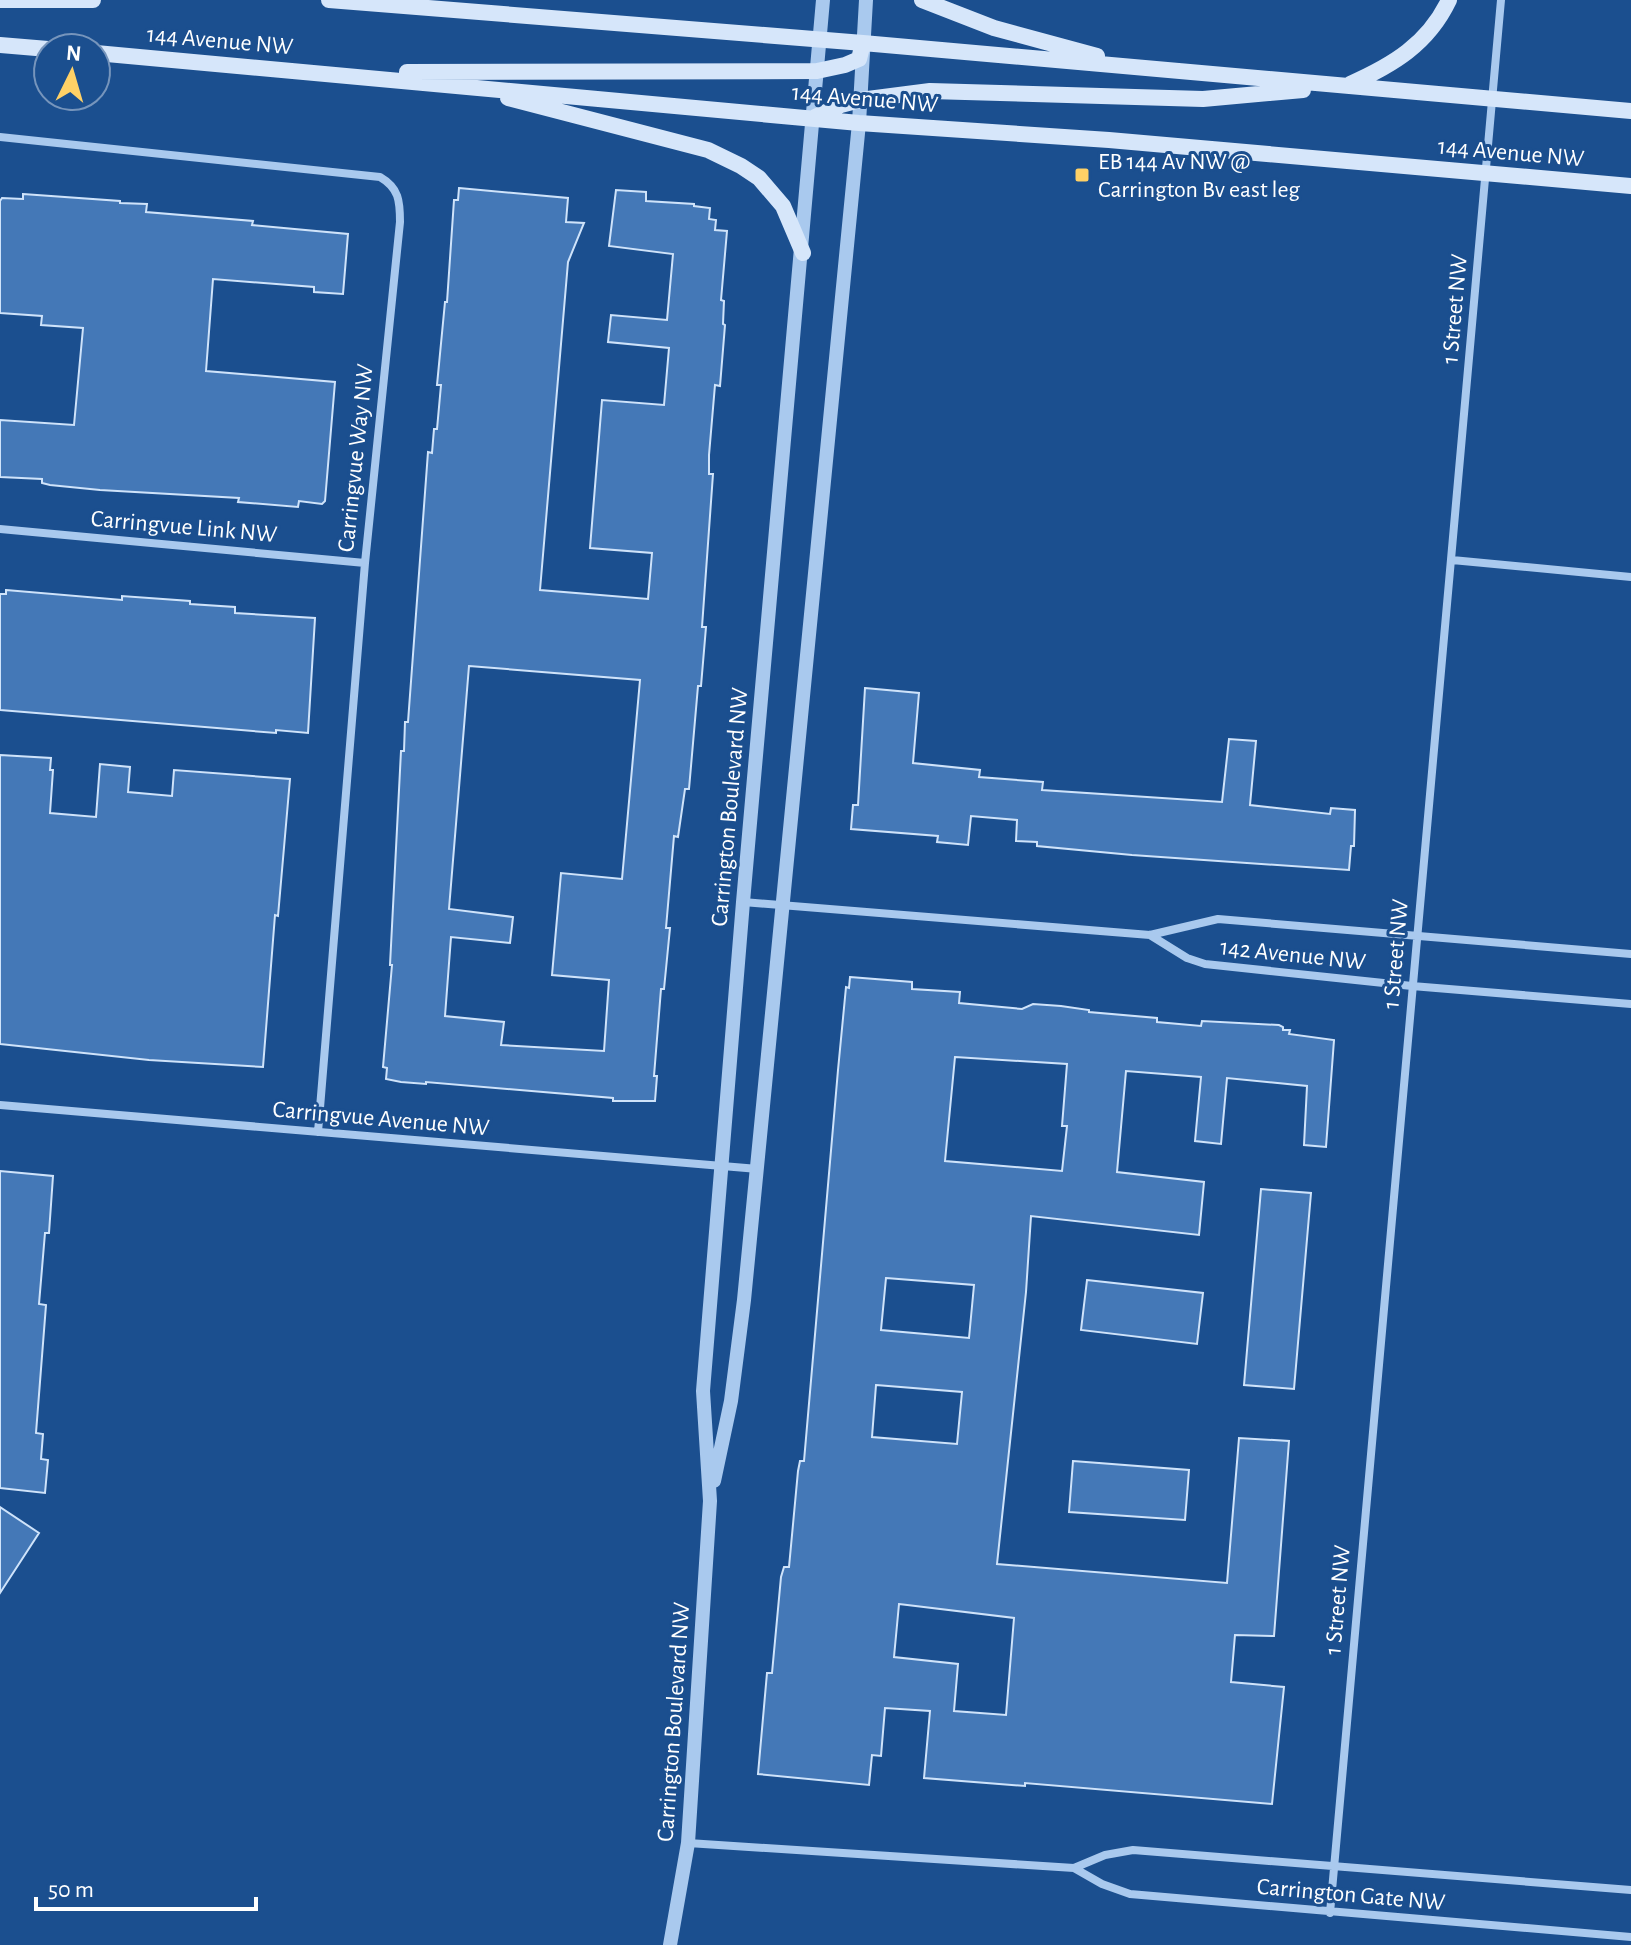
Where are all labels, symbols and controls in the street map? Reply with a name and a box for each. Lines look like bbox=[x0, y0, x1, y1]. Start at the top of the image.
street label: 144 Avenue NW bbox=[146, 23, 295, 59]
north arrow bbox=[32, 32, 112, 112]
text: N bbox=[65, 41, 82, 65]
street label: 144 Avenue NW bbox=[791, 81, 940, 117]
street label: 144 Avenue NW bbox=[1437, 135, 1586, 171]
place label: EB 144 Av NW @ Carrington Bv east leg bbox=[1098, 150, 1300, 202]
marker: EB 144 Av NW @ Carrington Bv east leg bbox=[1073, 166, 1091, 184]
street label: 1 Street NW bbox=[1438, 253, 1472, 365]
street label: Carringvue Way NW bbox=[334, 362, 378, 553]
street label: Carringvue Link NW bbox=[90, 507, 278, 547]
street label: Carrington Boulevard NW bbox=[708, 686, 752, 928]
street label: 1 Street NW bbox=[1379, 898, 1413, 1010]
street label: 142 Avenue NW bbox=[1219, 935, 1367, 975]
street label: Carringvue Avenue NW bbox=[272, 1098, 491, 1140]
street label: 1 Street NW bbox=[1321, 1544, 1355, 1656]
street label: Carrington Boulevard NW bbox=[654, 1601, 694, 1842]
scale bar bbox=[36, 1861, 256, 1911]
street label: Carrington Gate NW bbox=[1256, 1875, 1447, 1915]
text: 50 m bbox=[48, 1878, 94, 1902]

